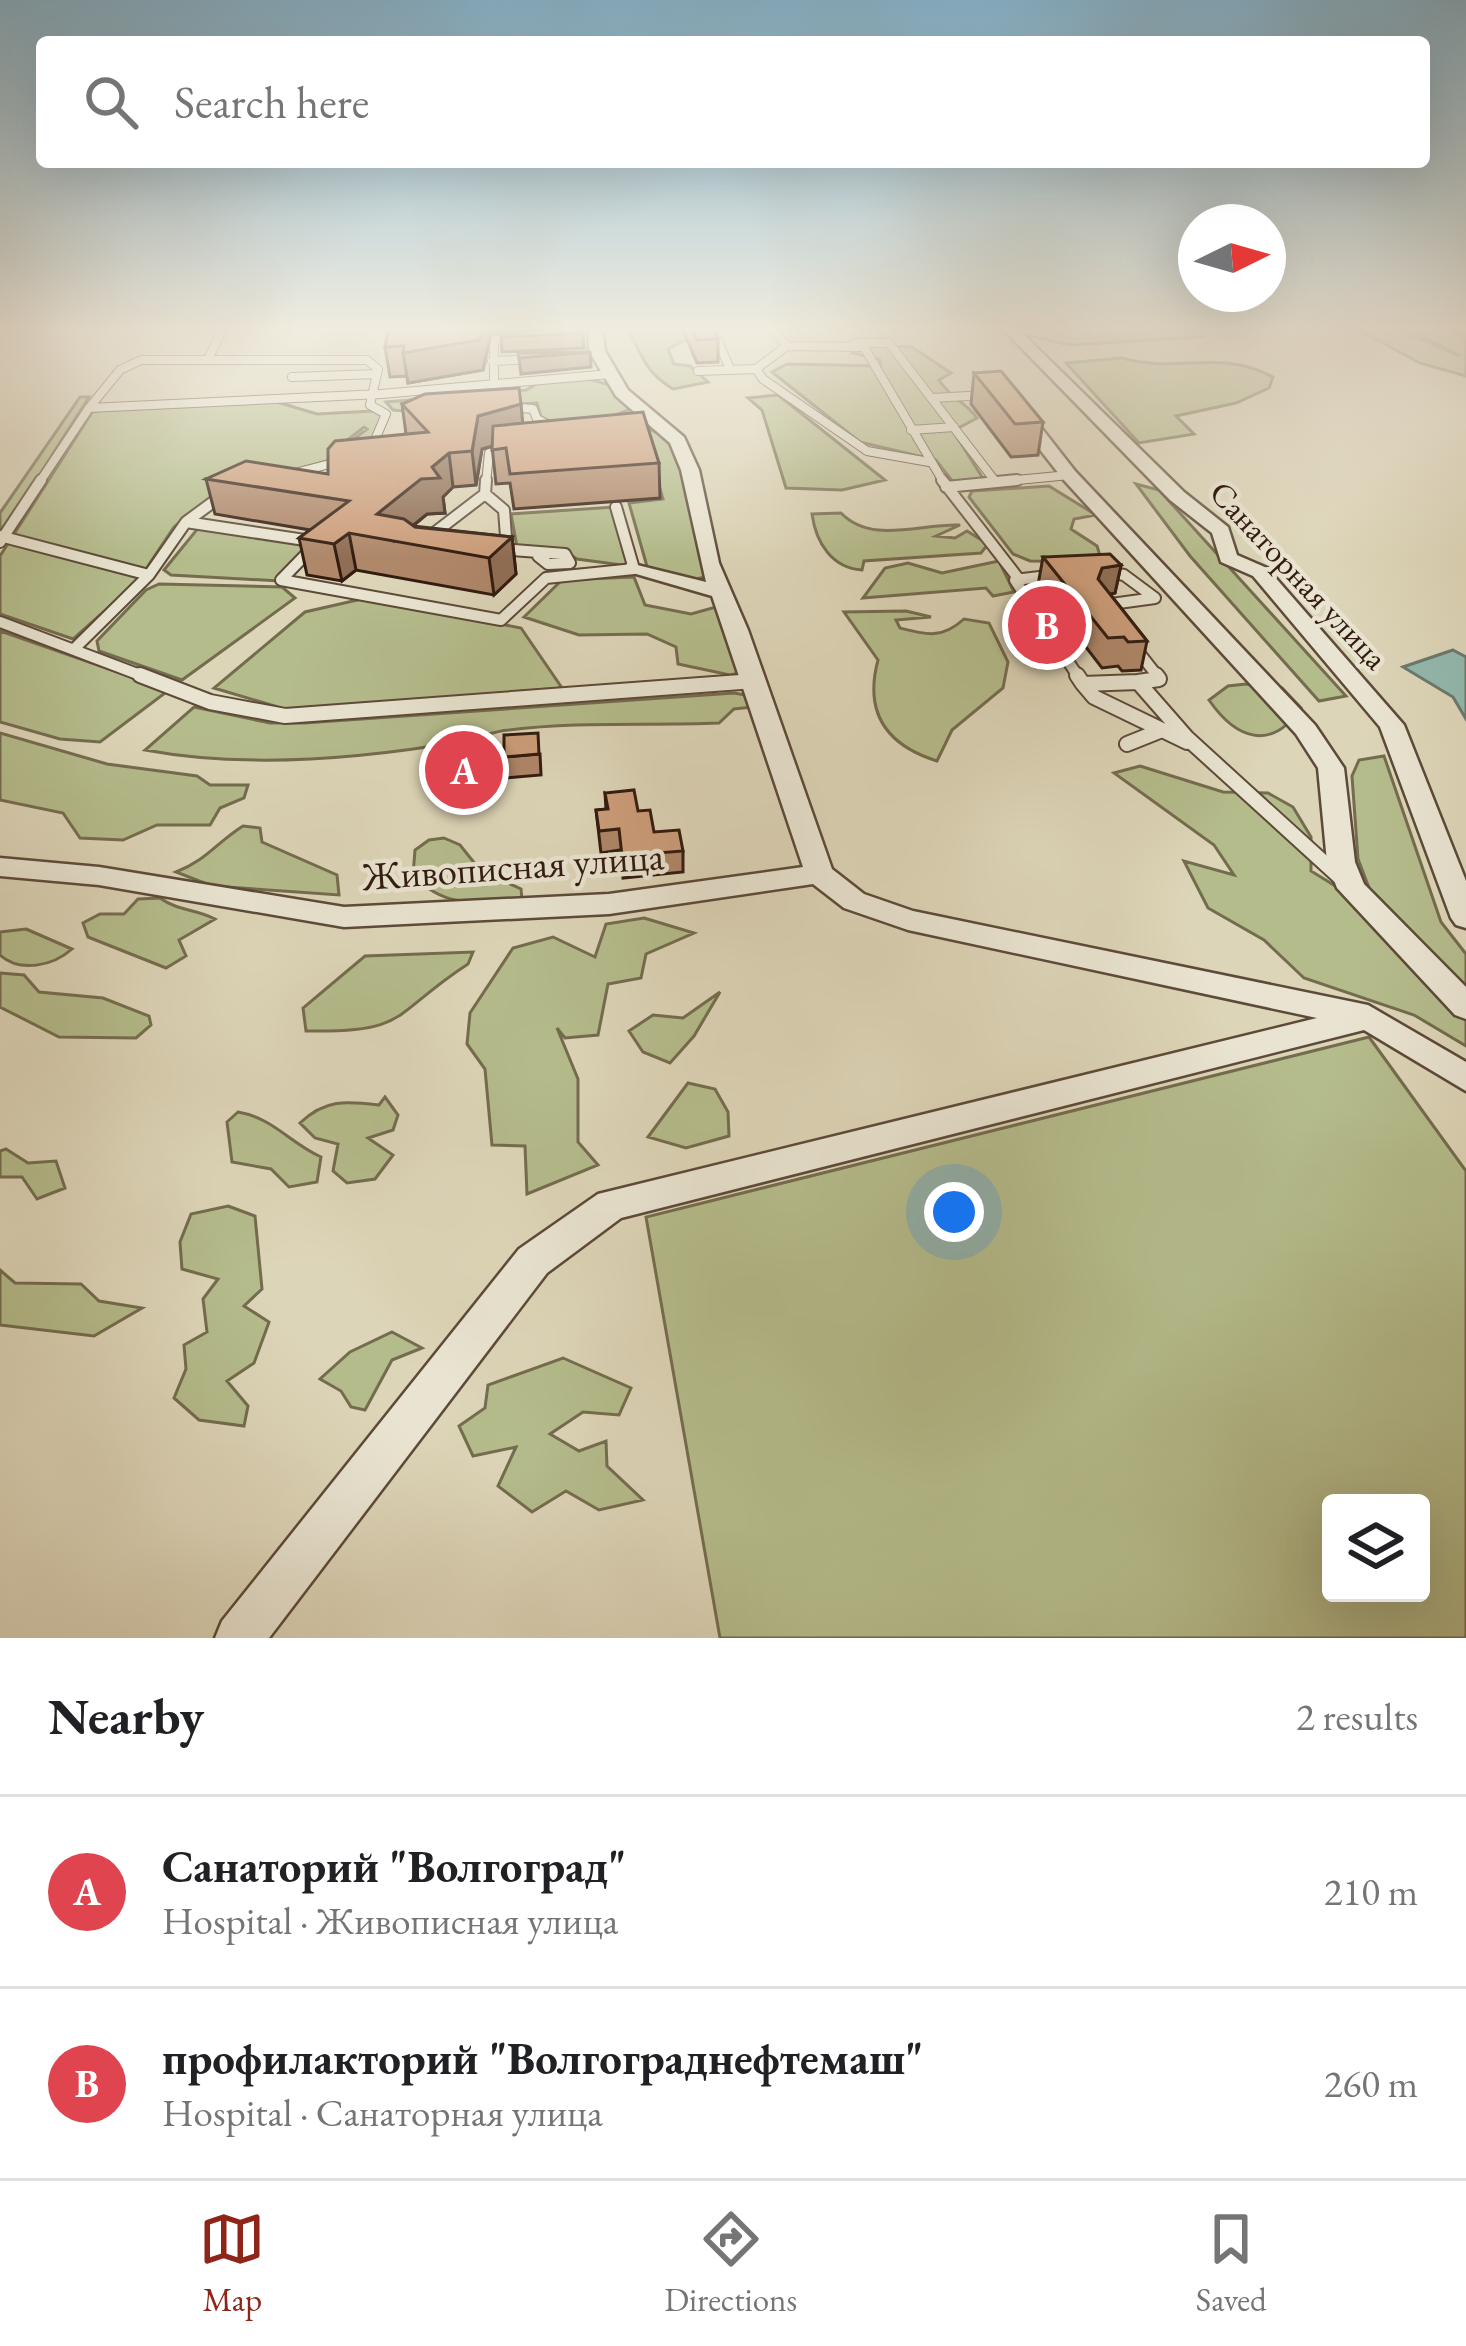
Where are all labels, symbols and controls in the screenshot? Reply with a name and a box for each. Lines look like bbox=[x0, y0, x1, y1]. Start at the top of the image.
search box bbox=[36, 36, 1430, 168]
icon: search bbox=[78, 69, 144, 135]
text: Search here bbox=[174, 73, 369, 131]
north arrow bbox=[1178, 204, 1286, 312]
street label: Санаторная улица bbox=[1201, 472, 1398, 679]
pin: B bbox=[1008, 580, 1086, 670]
pin: A bbox=[425, 725, 503, 815]
street label: Живописная улица bbox=[359, 830, 666, 902]
your location bbox=[924, 1182, 984, 1242]
map controls bbox=[1322, 1494, 1430, 1602]
button: layers bbox=[1322, 1494, 1430, 1602]
text: Nearby bbox=[48, 1683, 204, 1749]
text: 2 results bbox=[1296, 1691, 1418, 1742]
text: Санаторий "Волгоград" bbox=[162, 1837, 626, 1895]
text: A bbox=[73, 1866, 101, 1917]
text: 210 m bbox=[1324, 1866, 1418, 1917]
text: Hospital · Живописная улица bbox=[162, 1895, 618, 1946]
text: профилакторий "Волгограднефтемаш" bbox=[162, 2029, 923, 2087]
text: B bbox=[75, 2058, 99, 2109]
text: 260 m bbox=[1324, 2058, 1418, 2109]
text: Hospital · Санаторная улица bbox=[162, 2087, 603, 2138]
tab: Map bbox=[199, 2206, 265, 2321]
tab: Directions bbox=[664, 2206, 797, 2321]
tab: Saved bbox=[1196, 2206, 1267, 2321]

